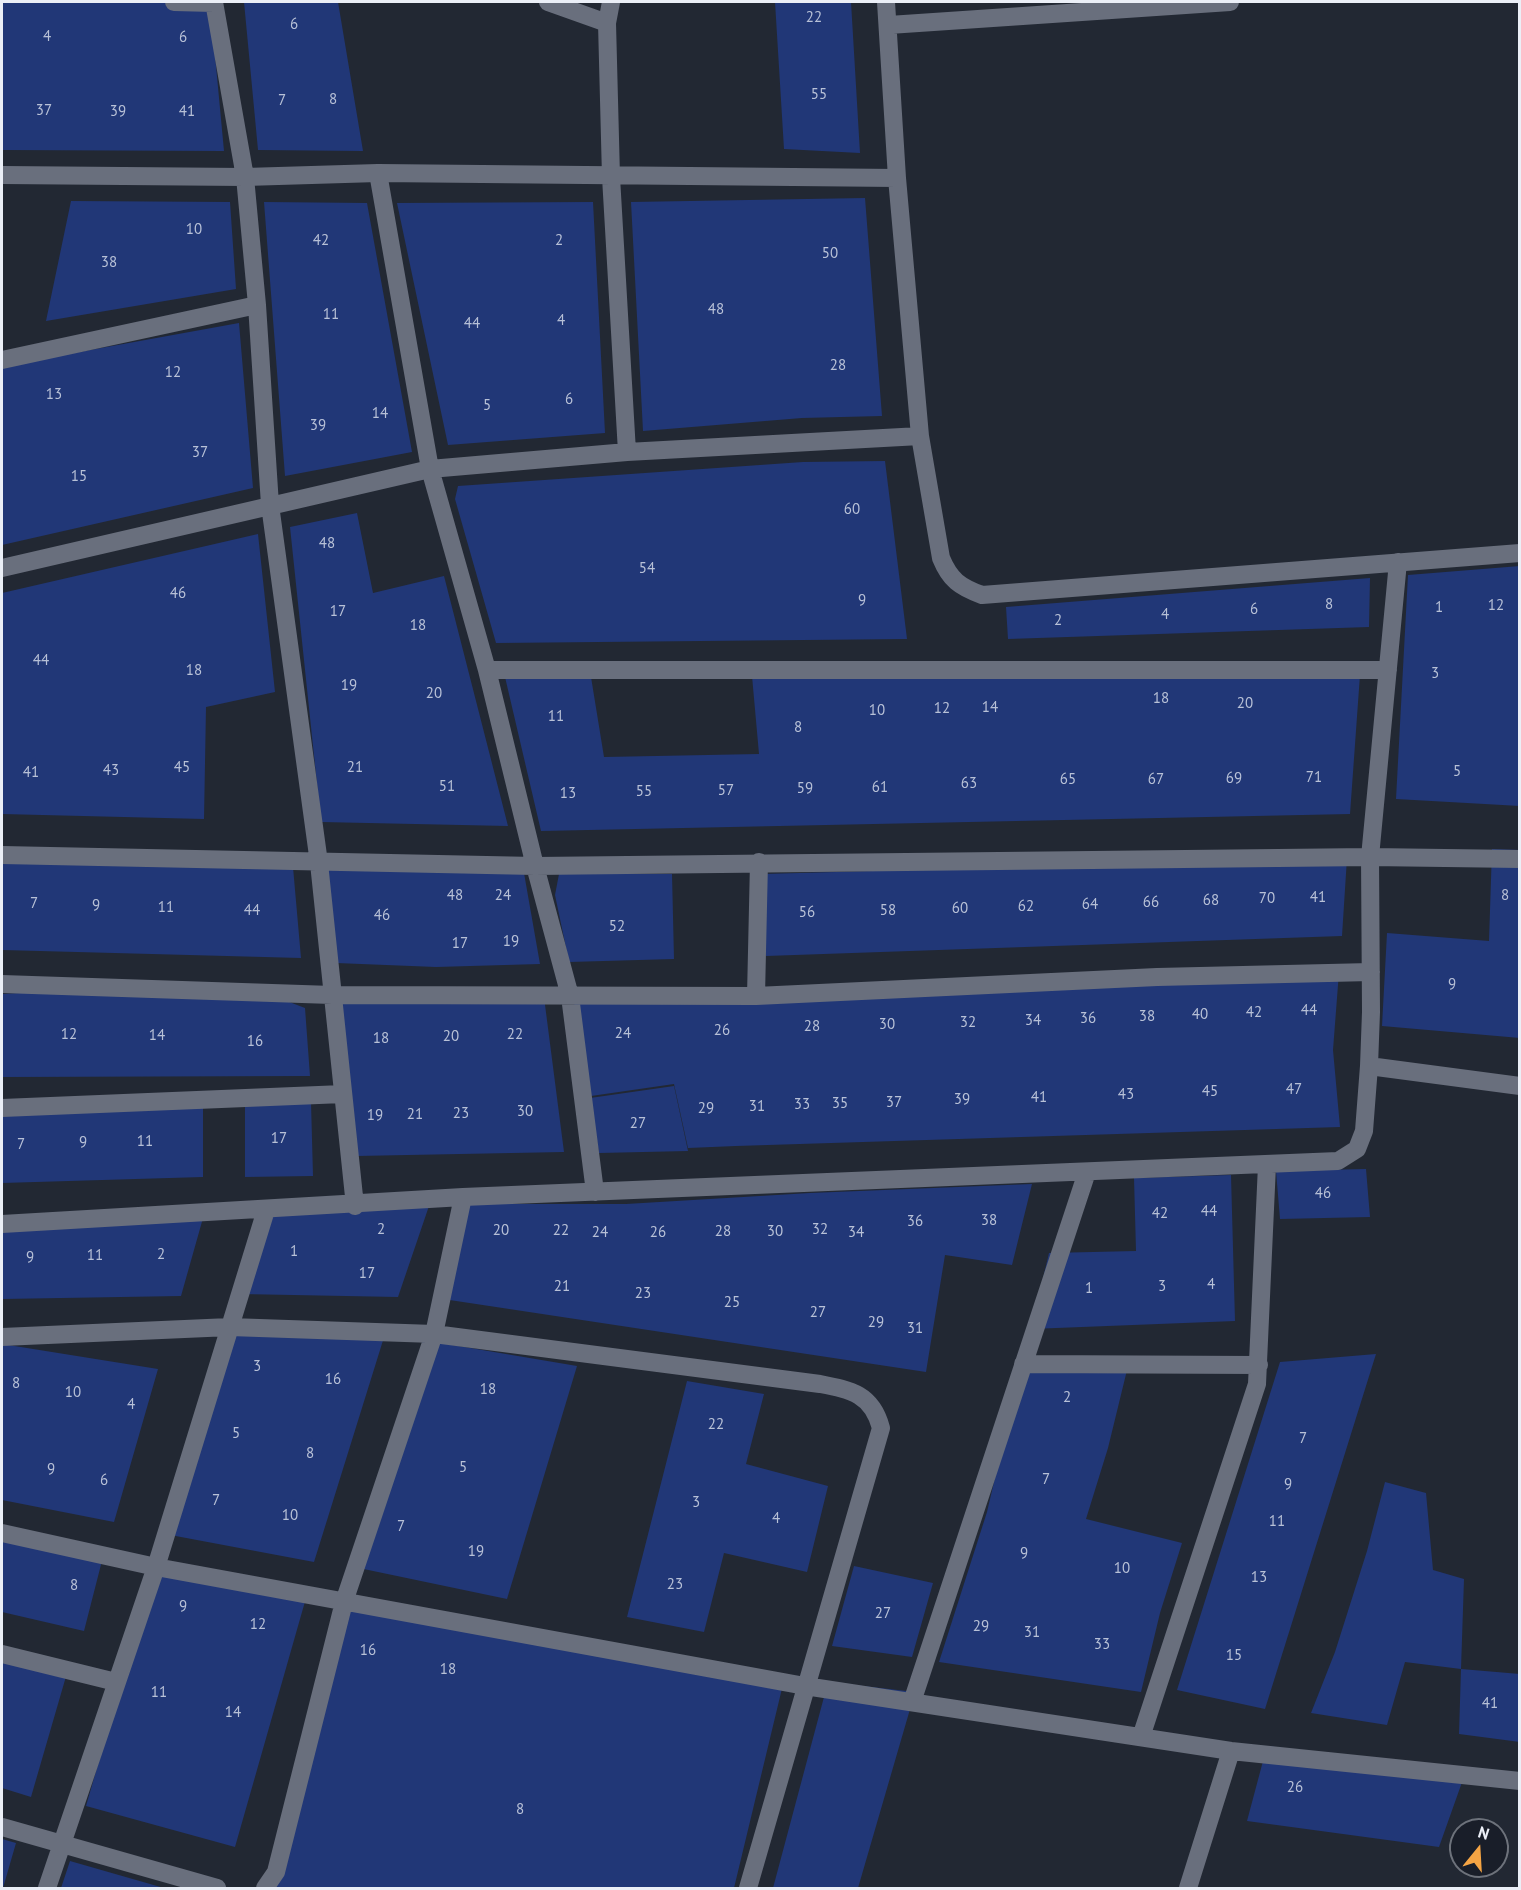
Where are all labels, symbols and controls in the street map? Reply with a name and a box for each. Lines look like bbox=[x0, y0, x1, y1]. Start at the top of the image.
house number: 22 bbox=[806, 9, 822, 27]
house number: 6 bbox=[290, 16, 298, 34]
house number: 4 bbox=[43, 28, 51, 46]
house number: 6 bbox=[179, 29, 187, 47]
house number: 55 bbox=[811, 86, 827, 104]
house number: 8 bbox=[329, 91, 337, 109]
house number: 7 bbox=[278, 92, 286, 110]
house number: 37 bbox=[36, 102, 52, 120]
house number: 39 bbox=[110, 103, 126, 121]
house number: 41 bbox=[179, 103, 195, 121]
house number: 10 bbox=[186, 221, 202, 239]
house number: 42 bbox=[313, 232, 329, 250]
house number: 2 bbox=[555, 232, 563, 250]
house number: 50 bbox=[822, 245, 838, 263]
house number: 38 bbox=[101, 254, 117, 272]
house number: 48 bbox=[708, 301, 724, 319]
house number: 11 bbox=[323, 306, 339, 324]
house number: 4 bbox=[557, 312, 565, 330]
house number: 44 bbox=[464, 315, 480, 333]
house number: 28 bbox=[830, 357, 846, 375]
house number: 12 bbox=[165, 364, 181, 382]
house number: 13 bbox=[46, 386, 62, 404]
house number: 6 bbox=[565, 391, 573, 409]
house number: 5 bbox=[483, 397, 491, 415]
house number: 14 bbox=[372, 405, 388, 423]
house number: 39 bbox=[310, 417, 326, 435]
house number: 37 bbox=[192, 444, 208, 462]
house number: 15 bbox=[71, 468, 87, 486]
house number: 60 bbox=[844, 501, 860, 519]
house number: 48 bbox=[319, 535, 335, 553]
house number: 54 bbox=[639, 560, 655, 578]
house number: 46 bbox=[170, 585, 186, 603]
house number: 9 bbox=[858, 592, 866, 610]
house number: 8 bbox=[1325, 596, 1333, 614]
house number: 12 bbox=[1488, 597, 1504, 615]
house number: 1 bbox=[1435, 599, 1443, 617]
house number: 6 bbox=[1250, 601, 1258, 619]
house number: 17 bbox=[330, 603, 346, 621]
house number: 4 bbox=[1161, 606, 1169, 624]
house number: 2 bbox=[1054, 612, 1062, 630]
house number: 18 bbox=[410, 617, 426, 635]
house number: 44 bbox=[33, 652, 49, 670]
house number: 18 bbox=[186, 662, 202, 680]
house number: 3 bbox=[1431, 665, 1439, 683]
house number: 19 bbox=[341, 677, 357, 695]
house number: 20 bbox=[426, 685, 442, 703]
house number: 18 bbox=[1153, 690, 1169, 708]
house number: 20 bbox=[1237, 695, 1253, 713]
house number: 14 bbox=[982, 699, 998, 717]
house number: 12 bbox=[934, 700, 950, 718]
house number: 10 bbox=[869, 702, 885, 720]
house number: 11 bbox=[548, 708, 564, 726]
house number: 8 bbox=[794, 719, 802, 737]
house number: 45 bbox=[174, 759, 190, 777]
house number: 21 bbox=[347, 759, 363, 777]
house number: 43 bbox=[103, 762, 119, 780]
house number: 5 bbox=[1453, 763, 1461, 781]
house number: 41 bbox=[23, 764, 39, 782]
house number: 71 bbox=[1306, 769, 1322, 787]
house number: 69 bbox=[1226, 770, 1242, 788]
house number: 65 bbox=[1060, 771, 1076, 789]
house number: 67 bbox=[1148, 771, 1164, 789]
house number: 63 bbox=[961, 775, 977, 793]
house number: 51 bbox=[439, 778, 455, 796]
house number: 61 bbox=[872, 779, 888, 797]
house number: 59 bbox=[797, 780, 813, 798]
house number: 57 bbox=[718, 782, 734, 800]
house number: 55 bbox=[636, 783, 652, 801]
house number: 13 bbox=[560, 785, 576, 803]
house number: 48 bbox=[447, 887, 463, 905]
house number: 24 bbox=[495, 887, 511, 905]
house number: 8 bbox=[1501, 887, 1509, 905]
house number: 41 bbox=[1310, 889, 1326, 907]
house number: 70 bbox=[1259, 890, 1275, 908]
house number: 68 bbox=[1203, 892, 1219, 910]
house number: 66 bbox=[1143, 894, 1159, 912]
house number: 7 bbox=[30, 895, 38, 913]
house number: 64 bbox=[1082, 896, 1098, 914]
house number: 9 bbox=[92, 897, 100, 915]
house number: 62 bbox=[1018, 898, 1034, 916]
house number: 11 bbox=[158, 899, 174, 917]
house number: 60 bbox=[952, 900, 968, 918]
house number: 44 bbox=[244, 902, 260, 920]
house number: 58 bbox=[880, 902, 896, 920]
house number: 56 bbox=[799, 904, 815, 922]
house number: 46 bbox=[374, 907, 390, 925]
house number: 52 bbox=[609, 918, 625, 936]
house number: 19 bbox=[503, 933, 519, 951]
house number: 17 bbox=[452, 935, 468, 953]
house number: 9 bbox=[1448, 976, 1456, 994]
house number: 44 bbox=[1301, 1002, 1317, 1020]
house number: 42 bbox=[1246, 1004, 1262, 1022]
house number: 40 bbox=[1192, 1006, 1208, 1024]
house number: 38 bbox=[1139, 1008, 1155, 1026]
house number: 36 bbox=[1080, 1010, 1096, 1028]
house number: 34 bbox=[1025, 1012, 1041, 1030]
house number: 32 bbox=[960, 1014, 976, 1032]
house number: 30 bbox=[879, 1016, 895, 1034]
house number: 28 bbox=[804, 1018, 820, 1036]
house number: 26 bbox=[714, 1022, 730, 1040]
house number: 24 bbox=[615, 1025, 631, 1043]
house number: 12 bbox=[61, 1026, 77, 1044]
house number: 22 bbox=[507, 1026, 523, 1044]
house number: 14 bbox=[149, 1027, 165, 1045]
house number: 20 bbox=[443, 1028, 459, 1046]
house number: 18 bbox=[373, 1030, 389, 1048]
house number: 16 bbox=[247, 1033, 263, 1051]
house number: 47 bbox=[1286, 1081, 1302, 1099]
house number: 45 bbox=[1202, 1083, 1218, 1101]
house number: 43 bbox=[1118, 1086, 1134, 1104]
house number: 41 bbox=[1031, 1089, 1047, 1107]
house number: 39 bbox=[954, 1091, 970, 1109]
house number: 37 bbox=[886, 1094, 902, 1112]
house number: 35 bbox=[832, 1095, 848, 1113]
house number: 33 bbox=[794, 1096, 810, 1114]
house number: 31 bbox=[749, 1098, 765, 1116]
house number: 29 bbox=[698, 1100, 714, 1118]
house number: 30 bbox=[517, 1103, 533, 1121]
house number: 23 bbox=[453, 1105, 469, 1123]
house number: 21 bbox=[407, 1106, 423, 1124]
house number: 19 bbox=[367, 1107, 383, 1125]
house number: 27 bbox=[630, 1115, 646, 1133]
house number: 17 bbox=[271, 1130, 287, 1148]
house number: 11 bbox=[137, 1133, 153, 1151]
house number: 9 bbox=[79, 1134, 87, 1152]
house number: 7 bbox=[17, 1136, 25, 1154]
house number: 46 bbox=[1315, 1185, 1331, 1203]
house number: 44 bbox=[1201, 1203, 1217, 1221]
house number: 42 bbox=[1152, 1205, 1168, 1223]
house number: 38 bbox=[981, 1212, 997, 1230]
house number: 36 bbox=[907, 1213, 923, 1231]
house number: 2 bbox=[377, 1221, 385, 1239]
house number: 32 bbox=[812, 1221, 828, 1239]
house number: 20 bbox=[493, 1222, 509, 1240]
house number: 22 bbox=[553, 1222, 569, 1240]
house number: 28 bbox=[715, 1223, 731, 1241]
house number: 30 bbox=[767, 1223, 783, 1241]
house number: 24 bbox=[592, 1224, 608, 1242]
house number: 26 bbox=[650, 1224, 666, 1242]
house number: 34 bbox=[848, 1224, 864, 1242]
house number: 1 bbox=[290, 1243, 298, 1261]
house number: 2 bbox=[157, 1246, 165, 1264]
house number: 11 bbox=[87, 1247, 103, 1265]
house number: 9 bbox=[26, 1249, 34, 1267]
house number: 17 bbox=[359, 1265, 375, 1283]
house number: 4 bbox=[1207, 1276, 1215, 1294]
house number: 21 bbox=[554, 1278, 570, 1296]
house number: 3 bbox=[1158, 1278, 1166, 1296]
house number: 1 bbox=[1085, 1280, 1093, 1298]
house number: 23 bbox=[635, 1285, 651, 1303]
house number: 25 bbox=[724, 1294, 740, 1312]
house number: 27 bbox=[810, 1304, 826, 1322]
house number: 29 bbox=[868, 1314, 884, 1332]
house number: 31 bbox=[907, 1320, 923, 1338]
house number: 3 bbox=[253, 1358, 261, 1376]
house number: 16 bbox=[325, 1371, 341, 1389]
house number: 8 bbox=[12, 1375, 20, 1393]
house number: 18 bbox=[480, 1381, 496, 1399]
house number: 10 bbox=[65, 1384, 81, 1402]
house number: 2 bbox=[1063, 1389, 1071, 1407]
house number: 4 bbox=[127, 1396, 135, 1414]
house number: 22 bbox=[708, 1416, 724, 1434]
house number: 5 bbox=[232, 1425, 240, 1443]
house number: 7 bbox=[1299, 1430, 1307, 1448]
house number: 8 bbox=[306, 1445, 314, 1463]
house number: 5 bbox=[459, 1459, 467, 1477]
house number: 9 bbox=[47, 1461, 55, 1479]
house number: 7 bbox=[1042, 1471, 1050, 1489]
house number: 6 bbox=[100, 1472, 108, 1490]
house number: 9 bbox=[1284, 1476, 1292, 1494]
house number: 7 bbox=[212, 1492, 220, 1510]
house number: 3 bbox=[692, 1494, 700, 1512]
house number: 10 bbox=[282, 1507, 298, 1525]
house number: 4 bbox=[772, 1510, 780, 1528]
house number: 11 bbox=[1269, 1513, 1285, 1531]
house number: 7 bbox=[397, 1518, 405, 1536]
house number: 19 bbox=[468, 1543, 484, 1561]
house number: 9 bbox=[1020, 1545, 1028, 1563]
house number: 10 bbox=[1114, 1560, 1130, 1578]
house number: 13 bbox=[1251, 1569, 1267, 1587]
house number: 23 bbox=[667, 1576, 683, 1594]
house number: 8 bbox=[70, 1577, 78, 1595]
house number: 9 bbox=[179, 1598, 187, 1616]
house number: 27 bbox=[875, 1605, 891, 1623]
house number: 12 bbox=[250, 1616, 266, 1634]
house number: 29 bbox=[973, 1618, 989, 1636]
house number: 31 bbox=[1024, 1624, 1040, 1642]
house number: 33 bbox=[1094, 1636, 1110, 1654]
house number: 16 bbox=[360, 1642, 376, 1660]
house number: 15 bbox=[1226, 1647, 1242, 1665]
house number: 18 bbox=[440, 1661, 456, 1679]
house number: 11 bbox=[151, 1684, 167, 1702]
house number: 41 bbox=[1482, 1695, 1498, 1713]
house number: 14 bbox=[225, 1704, 241, 1722]
house number: 26 bbox=[1287, 1779, 1303, 1797]
house number: 8 bbox=[516, 1801, 524, 1819]
north arrow bbox=[1449, 1818, 1509, 1878]
text: N bbox=[1476, 1822, 1492, 1844]

